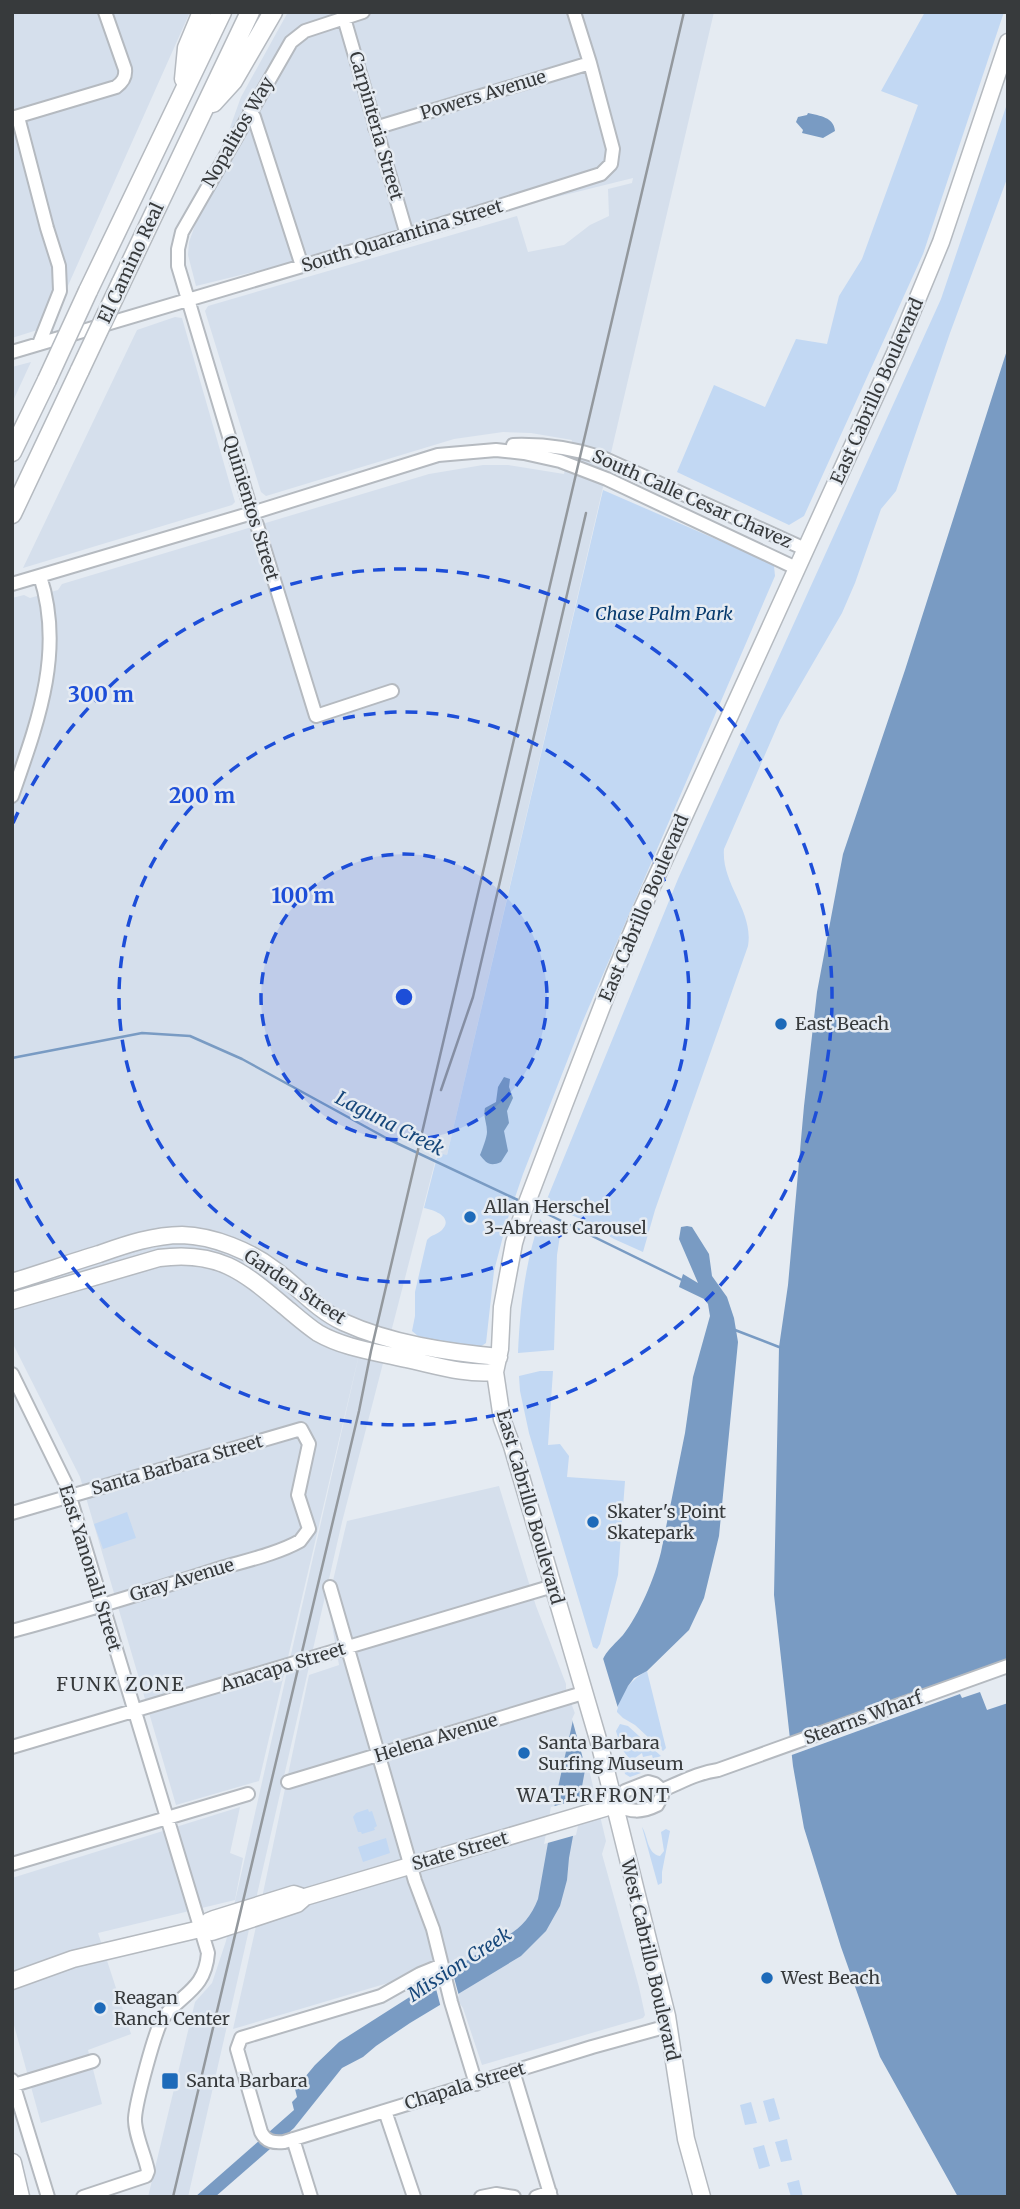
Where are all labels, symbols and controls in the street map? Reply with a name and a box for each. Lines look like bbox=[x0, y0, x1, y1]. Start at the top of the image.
street label: Carpinteria Street bbox=[344, 49, 409, 203]
street label: Powers Avenue bbox=[417, 64, 549, 125]
street label: Nopalitos Way bbox=[197, 72, 279, 191]
street label: South Quarantina Street bbox=[298, 194, 505, 277]
street label: El Camino Real bbox=[93, 198, 169, 327]
street label: East Cabrillo Boulevard bbox=[825, 294, 928, 487]
street label: Quinientos Street bbox=[218, 432, 285, 583]
street label: South Calle Cesar Chavez bbox=[589, 444, 796, 553]
park label: Chase Palm Park bbox=[595, 602, 733, 625]
text: 300 m bbox=[68, 681, 134, 708]
text: 200 m bbox=[169, 782, 235, 809]
street label: East Cabrillo Boulevard bbox=[594, 811, 694, 1005]
text: 100 m bbox=[272, 882, 334, 909]
centre of rings bbox=[392, 985, 416, 1009]
place label: East Beach bbox=[795, 1012, 889, 1035]
marker: East Beach bbox=[773, 1016, 789, 1032]
water label: Laguna Creek bbox=[332, 1085, 449, 1161]
place label: Allan Herschel 3-Abreast Carousel bbox=[483, 1195, 647, 1239]
marker: Allan Herschel 3-Abreast Carousel bbox=[462, 1209, 478, 1225]
street label: Garden Street bbox=[240, 1244, 351, 1329]
street label: East Cabrillo Boulevard bbox=[492, 1407, 569, 1607]
street label: Santa Barbara Street bbox=[88, 1429, 265, 1500]
street label: East Yanonali Street bbox=[54, 1482, 127, 1654]
place label: Skater's Point Skatepark bbox=[607, 1500, 726, 1544]
marker: Skater's Point Skatepark bbox=[585, 1514, 601, 1530]
street label: Gray Avenue bbox=[127, 1553, 237, 1606]
street label: Anacapa Street bbox=[217, 1637, 348, 1697]
district label: FUNK ZONE bbox=[56, 1672, 186, 1696]
street label: Stearns Wharf bbox=[801, 1685, 926, 1750]
street label: Helena Avenue bbox=[372, 1708, 500, 1767]
place label: Santa Barbara Surfing Museum bbox=[538, 1731, 684, 1775]
marker: Santa Barbara Surfing Museum bbox=[516, 1745, 532, 1761]
district label: WATERFRONT bbox=[516, 1783, 671, 1807]
street label: State Street bbox=[409, 1826, 511, 1875]
street label: West Cabrillo Boulevard bbox=[616, 1856, 685, 2063]
water label: Mission Creek bbox=[402, 1921, 516, 2007]
place label: West Beach bbox=[780, 1966, 880, 1989]
marker: West Beach bbox=[759, 1970, 775, 1986]
place label: Reagan Ranch Center bbox=[114, 1986, 230, 2030]
marker: Reagan Ranch Center bbox=[92, 2000, 108, 2016]
street label: Chapala Street bbox=[402, 2056, 528, 2115]
place label: Santa Barbara bbox=[186, 2069, 308, 2092]
marker: Santa Barbara bbox=[160, 2071, 180, 2091]

